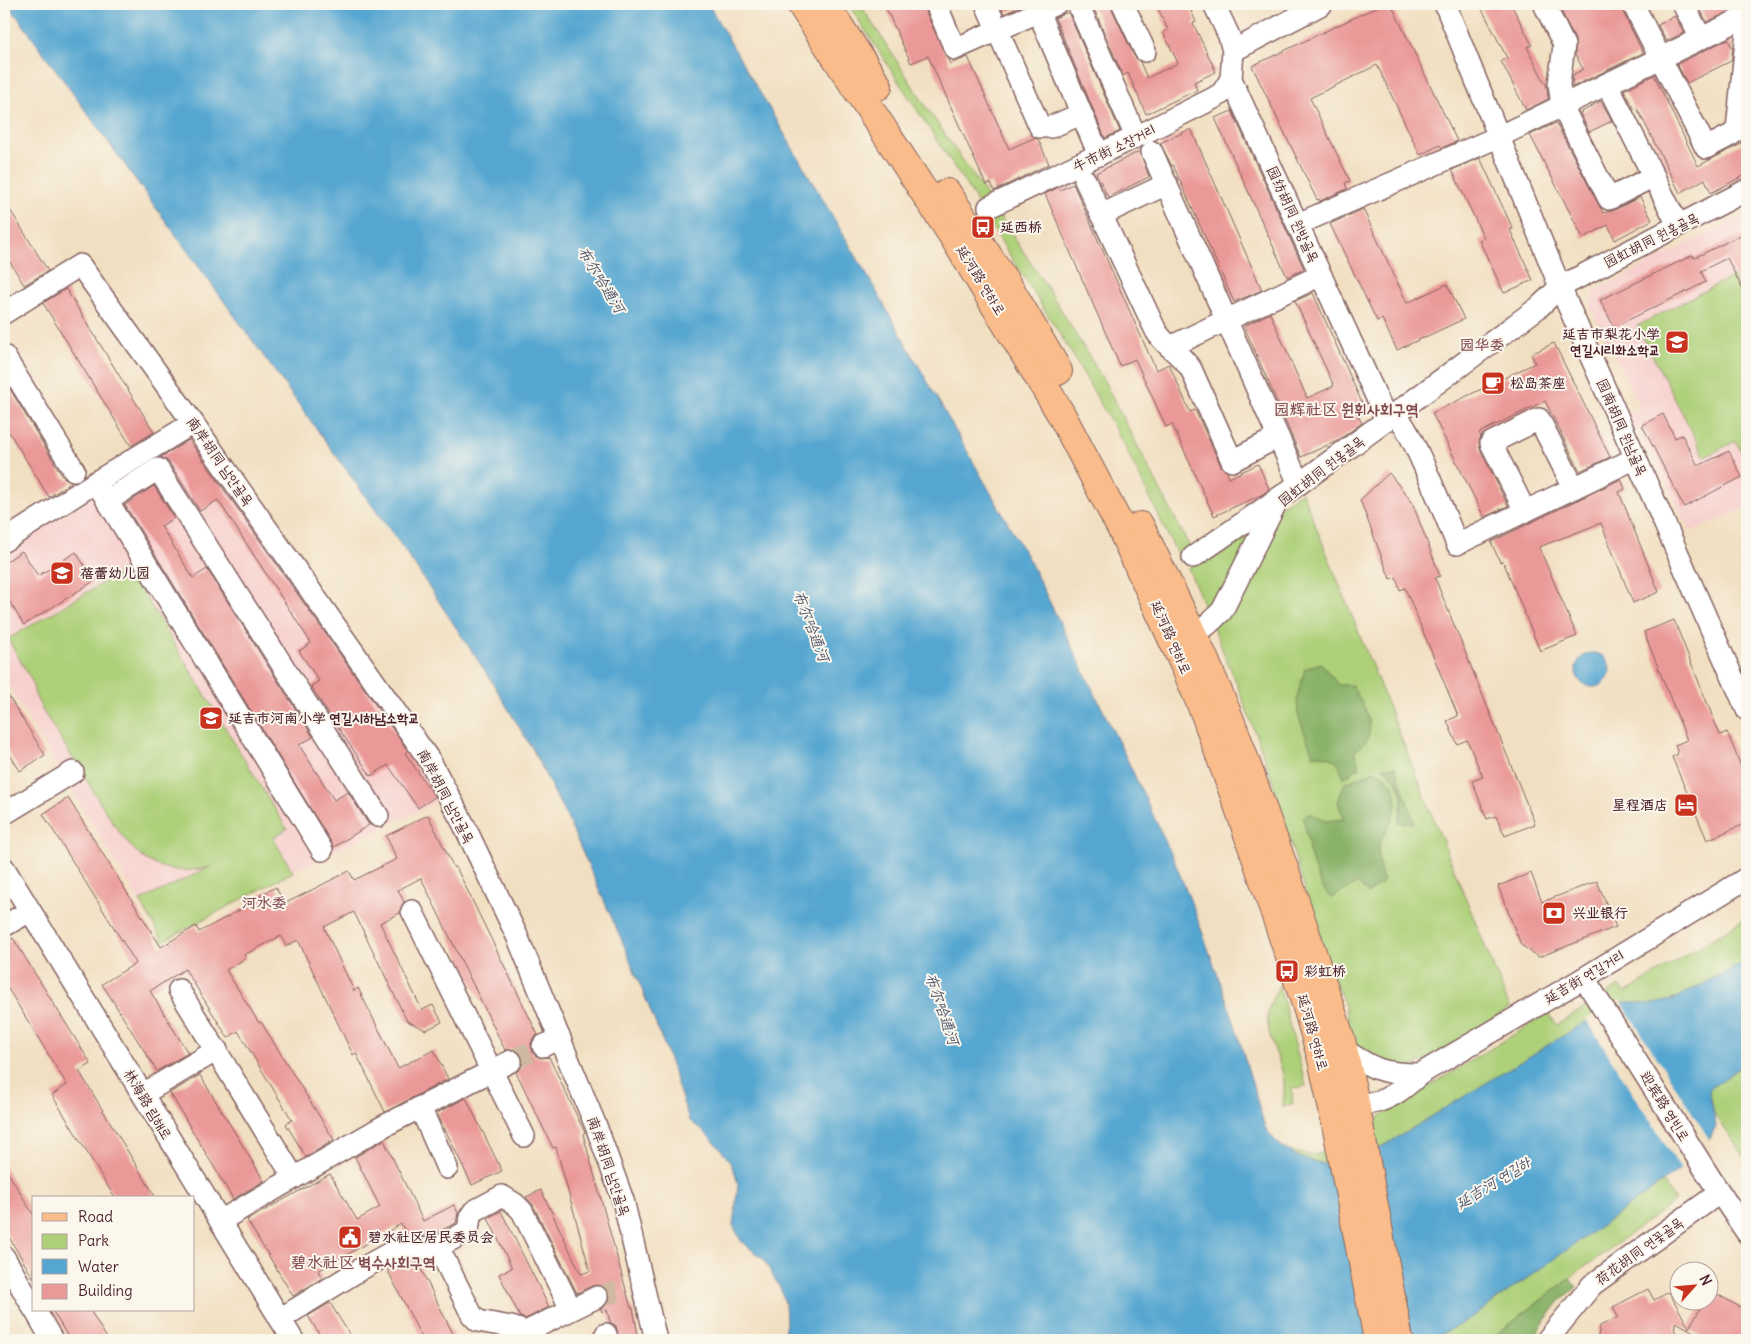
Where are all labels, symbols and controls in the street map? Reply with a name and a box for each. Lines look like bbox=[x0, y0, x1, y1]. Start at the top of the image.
street label: 牛市街 소장거리 bbox=[1069, 120, 1159, 176]
street label: 园纺胡同 원방골목 bbox=[1263, 163, 1323, 265]
street label: 园虹胡同 원홍골목 bbox=[1600, 208, 1702, 272]
bus stop icon: 延西桥 bbox=[970, 214, 996, 240]
place label: 延西桥 bbox=[1000, 218, 1042, 236]
street label: 延河路 연하로 bbox=[952, 242, 1010, 318]
water label: 布尔哈通河 bbox=[573, 243, 631, 319]
place label: 延吉市梨花小学 연길시리화소학교 bbox=[1562, 325, 1660, 359]
school or university icon: 延吉市梨花小学 연길시리화소학교 bbox=[1664, 329, 1690, 355]
district label: 园华委 bbox=[1459, 335, 1505, 354]
cafe icon: 松岛茶座 bbox=[1480, 370, 1506, 396]
place label: 松岛茶座 bbox=[1510, 374, 1566, 392]
street label: 园南胡同 원남골목 bbox=[1593, 376, 1651, 478]
district label: 园辉社区 원휘사회구역 bbox=[1273, 399, 1419, 419]
street label: 南岸胡同 남안골목 bbox=[183, 413, 257, 509]
street label: 园虹胡同 원홍골목 bbox=[1274, 432, 1368, 510]
school or university icon: 蓓蕾幼儿园 bbox=[49, 560, 75, 586]
place label: 蓓蕾幼儿园 bbox=[80, 564, 150, 582]
water label: 布尔哈通河 bbox=[789, 587, 835, 667]
street label: 延河路 연하로 bbox=[1147, 597, 1195, 677]
school or university icon: 延吉市河南小学 연길시하남소학교 bbox=[198, 705, 224, 731]
place label: 延吉市河南小学 연길시하남소학교 bbox=[228, 709, 419, 727]
street label: 南岸胡同 남안골목 bbox=[414, 746, 478, 846]
hotel icon: 星程酒店 bbox=[1673, 792, 1699, 818]
place label: 星程酒店 bbox=[1612, 796, 1668, 814]
district label: 河水委 bbox=[241, 893, 287, 912]
bank icon: 兴业银行 bbox=[1541, 900, 1567, 926]
place label: 兴业银行 bbox=[1572, 904, 1628, 922]
street label: 延吉街 연길거리 bbox=[1541, 946, 1627, 1008]
bus stop icon: 彩虹桥 bbox=[1274, 958, 1300, 984]
place label: 彩虹桥 bbox=[1304, 962, 1346, 980]
water label: 布尔哈通河 bbox=[921, 970, 965, 1050]
street label: 延河路 연하로 bbox=[1293, 991, 1333, 1073]
street label: 林海路 림해로 bbox=[120, 1065, 176, 1143]
street label: 迎宾路 영빈로 bbox=[1636, 1068, 1694, 1144]
street label: 南岸胡同 남안골목 bbox=[583, 1114, 635, 1218]
water label: 延吉河 연길하 bbox=[1452, 1152, 1535, 1213]
legend bbox=[32, 1196, 195, 1312]
text: Road bbox=[78, 1207, 113, 1226]
street label: 荷花胡同 연꽃골목 bbox=[1591, 1213, 1687, 1289]
public building icon: 碧水社区居民委员会 bbox=[337, 1224, 363, 1250]
place label: 碧水社区居民委员会 bbox=[368, 1228, 494, 1246]
text: Park bbox=[78, 1231, 109, 1250]
district label: 碧水社区 벽수사회구역 bbox=[290, 1252, 436, 1272]
text: Water bbox=[78, 1257, 119, 1276]
north arrow bbox=[1668, 1262, 1718, 1312]
text: N bbox=[1695, 1272, 1716, 1288]
text: Building bbox=[78, 1281, 133, 1300]

